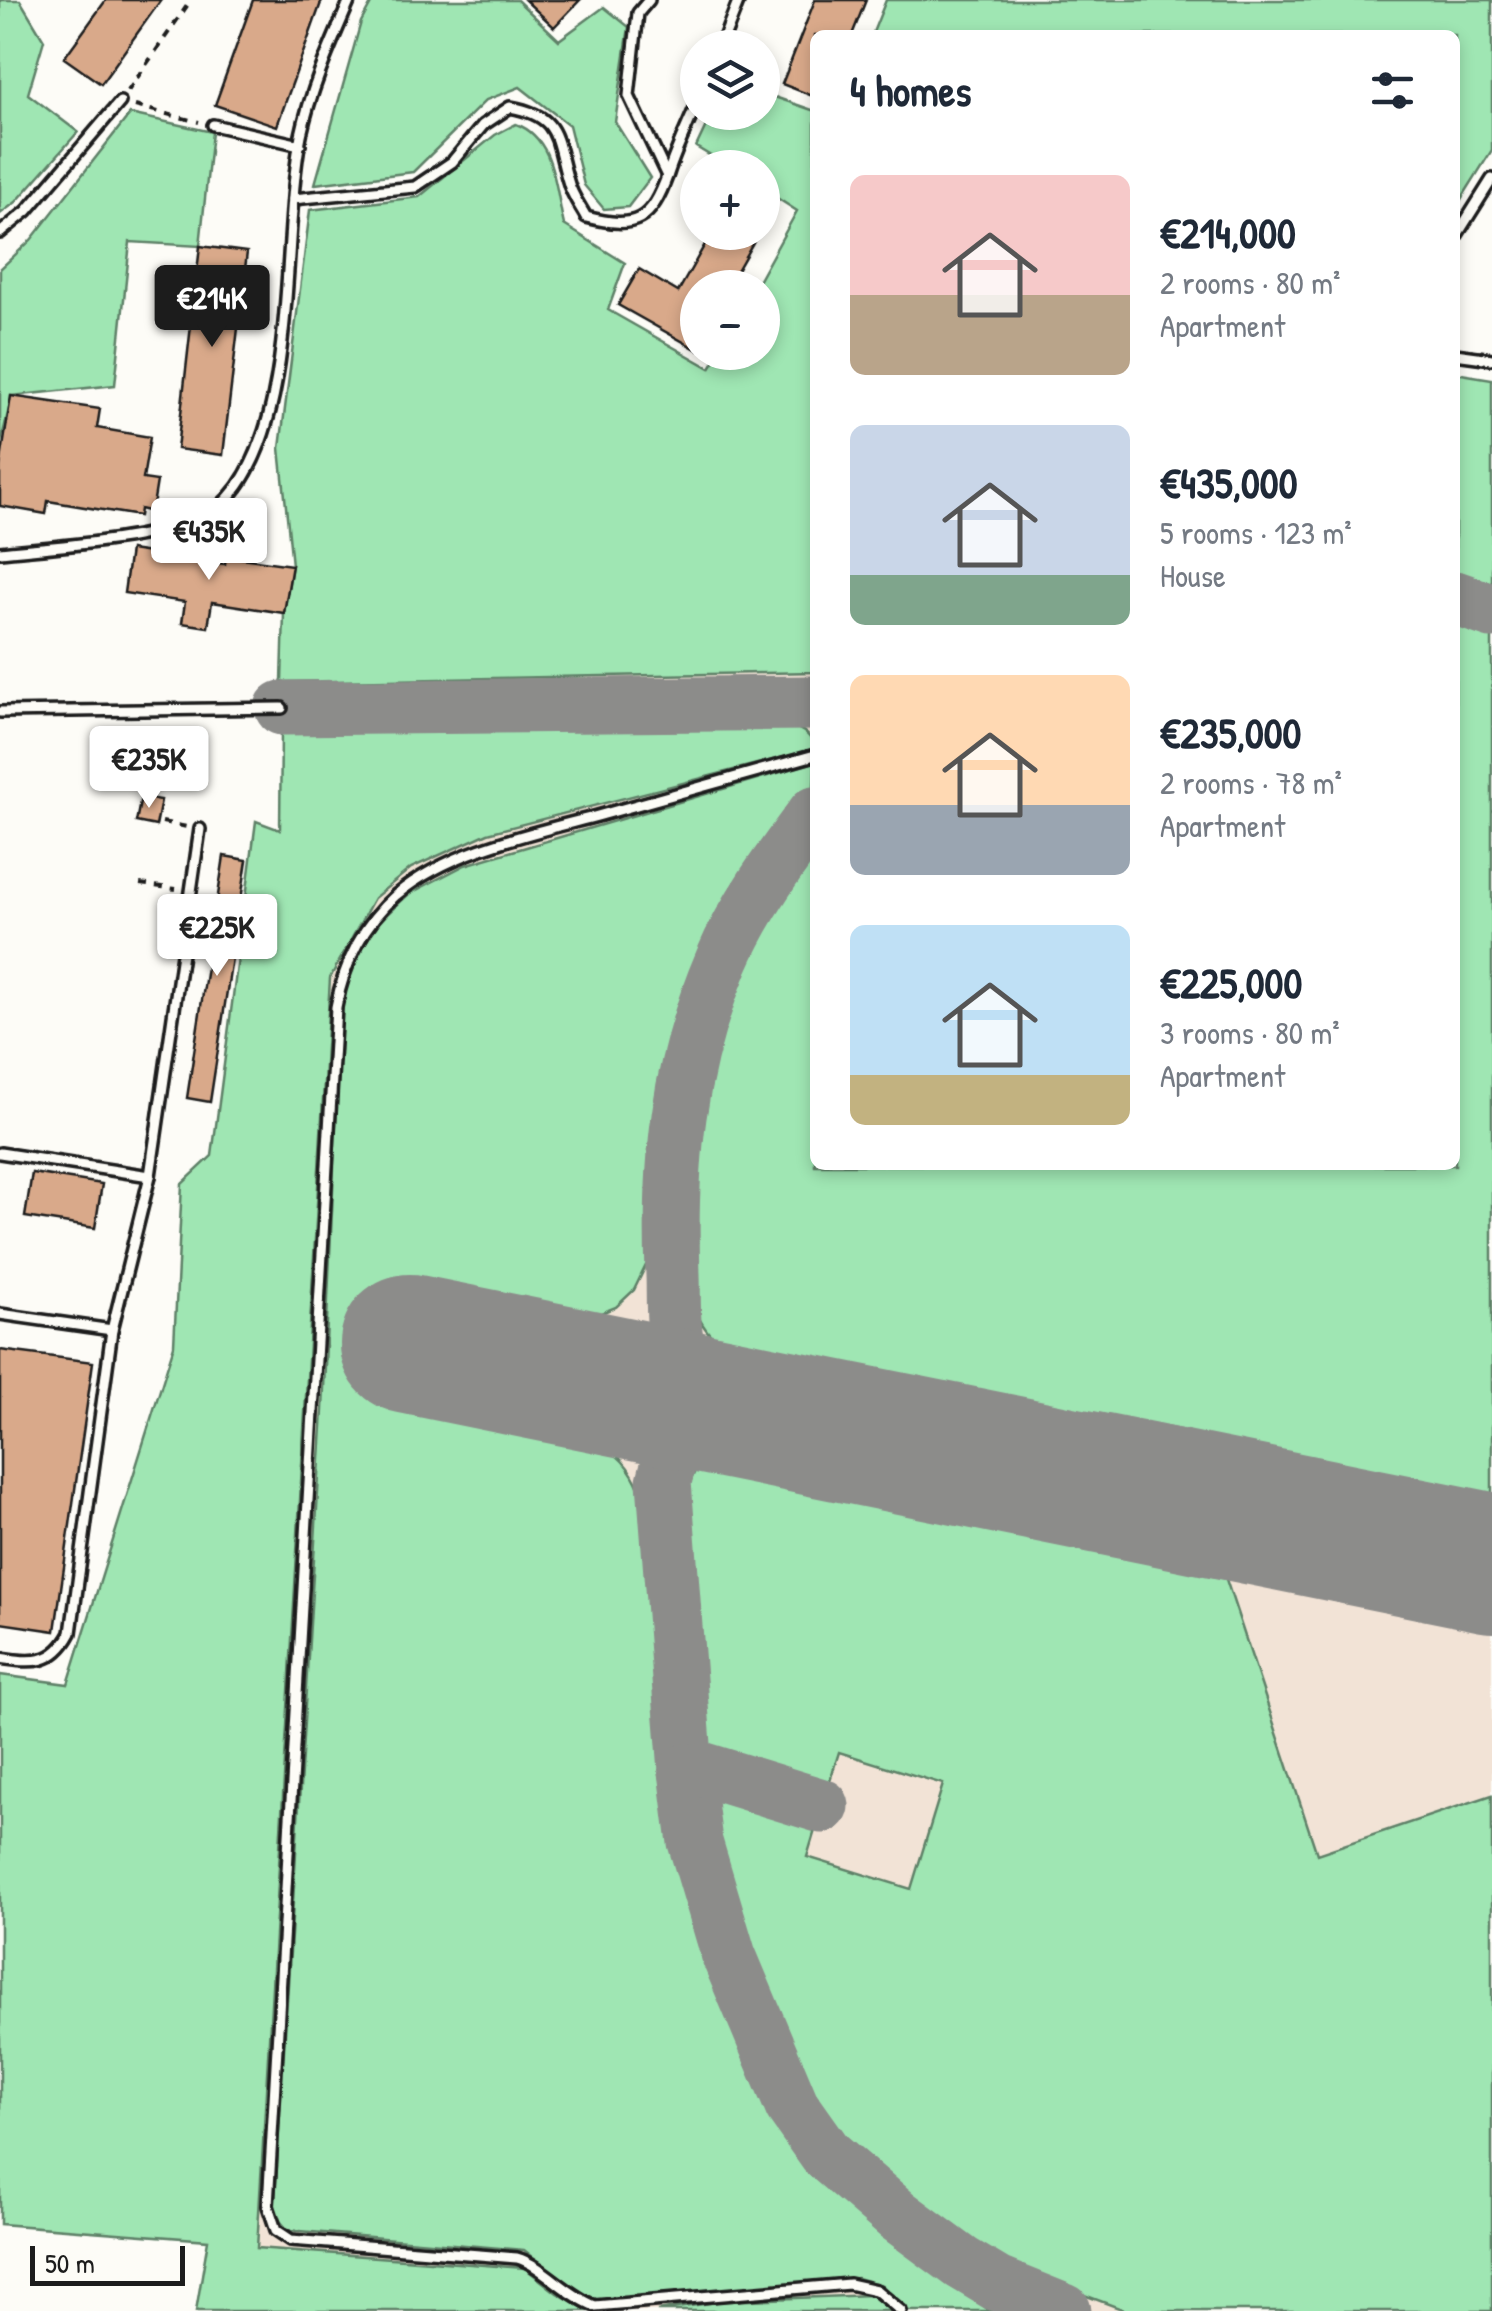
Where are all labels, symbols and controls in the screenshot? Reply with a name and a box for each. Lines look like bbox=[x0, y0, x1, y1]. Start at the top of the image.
map controls bbox=[680, 30, 780, 370]
button: layers bbox=[680, 30, 780, 130]
text: 4 homes bbox=[850, 62, 971, 119]
icon: filters bbox=[1365, 63, 1420, 118]
button: + bbox=[680, 150, 780, 250]
text: €214,000 bbox=[1160, 204, 1296, 261]
icon: home bbox=[930, 215, 1050, 335]
text: 2 rooms · 80 m² bbox=[1160, 261, 1340, 304]
pin: €214K bbox=[142, 265, 282, 350]
button: − bbox=[680, 270, 780, 370]
text: €214K bbox=[177, 276, 247, 319]
text: Apartment bbox=[1160, 304, 1285, 347]
text: €435,000 bbox=[1160, 454, 1297, 511]
icon: home bbox=[930, 465, 1050, 585]
pin: €435K bbox=[139, 498, 279, 583]
text: €435K bbox=[173, 509, 245, 552]
text: 5 rooms · 123 m² bbox=[1160, 511, 1352, 554]
text: House bbox=[1160, 554, 1226, 597]
text: €235,000 bbox=[1160, 704, 1301, 761]
icon: home bbox=[930, 715, 1050, 835]
pin: €235K bbox=[79, 726, 219, 811]
text: €235K bbox=[112, 737, 186, 780]
text: 2 rooms · 78 m² bbox=[1160, 761, 1342, 804]
text: Apartment bbox=[1160, 804, 1285, 847]
pin: €225K bbox=[147, 894, 287, 979]
text: €225K bbox=[179, 905, 255, 948]
text: €225,000 bbox=[1160, 954, 1302, 1011]
icon: home bbox=[930, 965, 1050, 1085]
text: 3 rooms · 80 m² bbox=[1160, 1011, 1340, 1054]
text: Apartment bbox=[1160, 1054, 1285, 1097]
scale bar bbox=[30, 2241, 185, 2286]
text: 50 m bbox=[45, 2244, 95, 2282]

